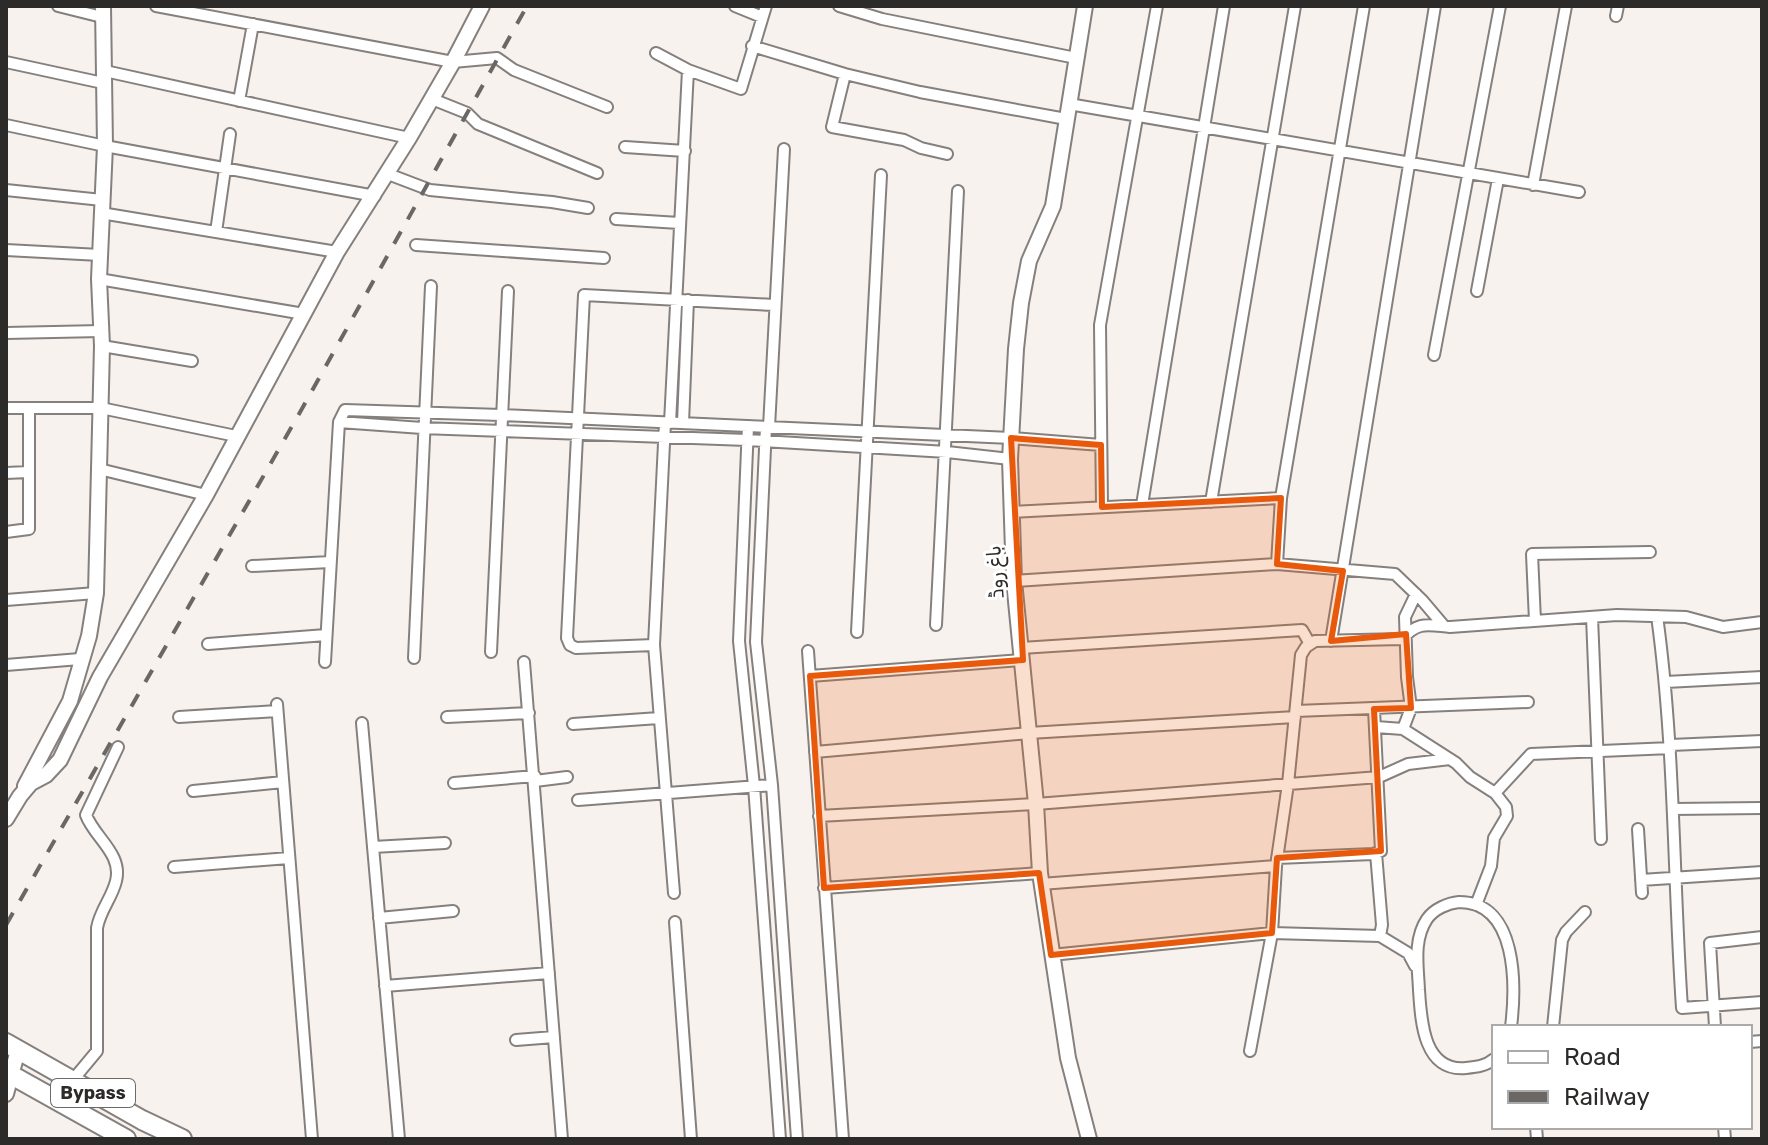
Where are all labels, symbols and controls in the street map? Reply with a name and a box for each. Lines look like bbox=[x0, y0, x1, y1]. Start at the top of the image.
street label: باغ روڈ bbox=[981, 545, 1011, 599]
legend bbox=[1492, 1025, 1752, 1129]
text: Road bbox=[1564, 1043, 1621, 1071]
road number: Bypass bbox=[51, 1079, 135, 1107]
text: Railway bbox=[1564, 1083, 1650, 1111]

